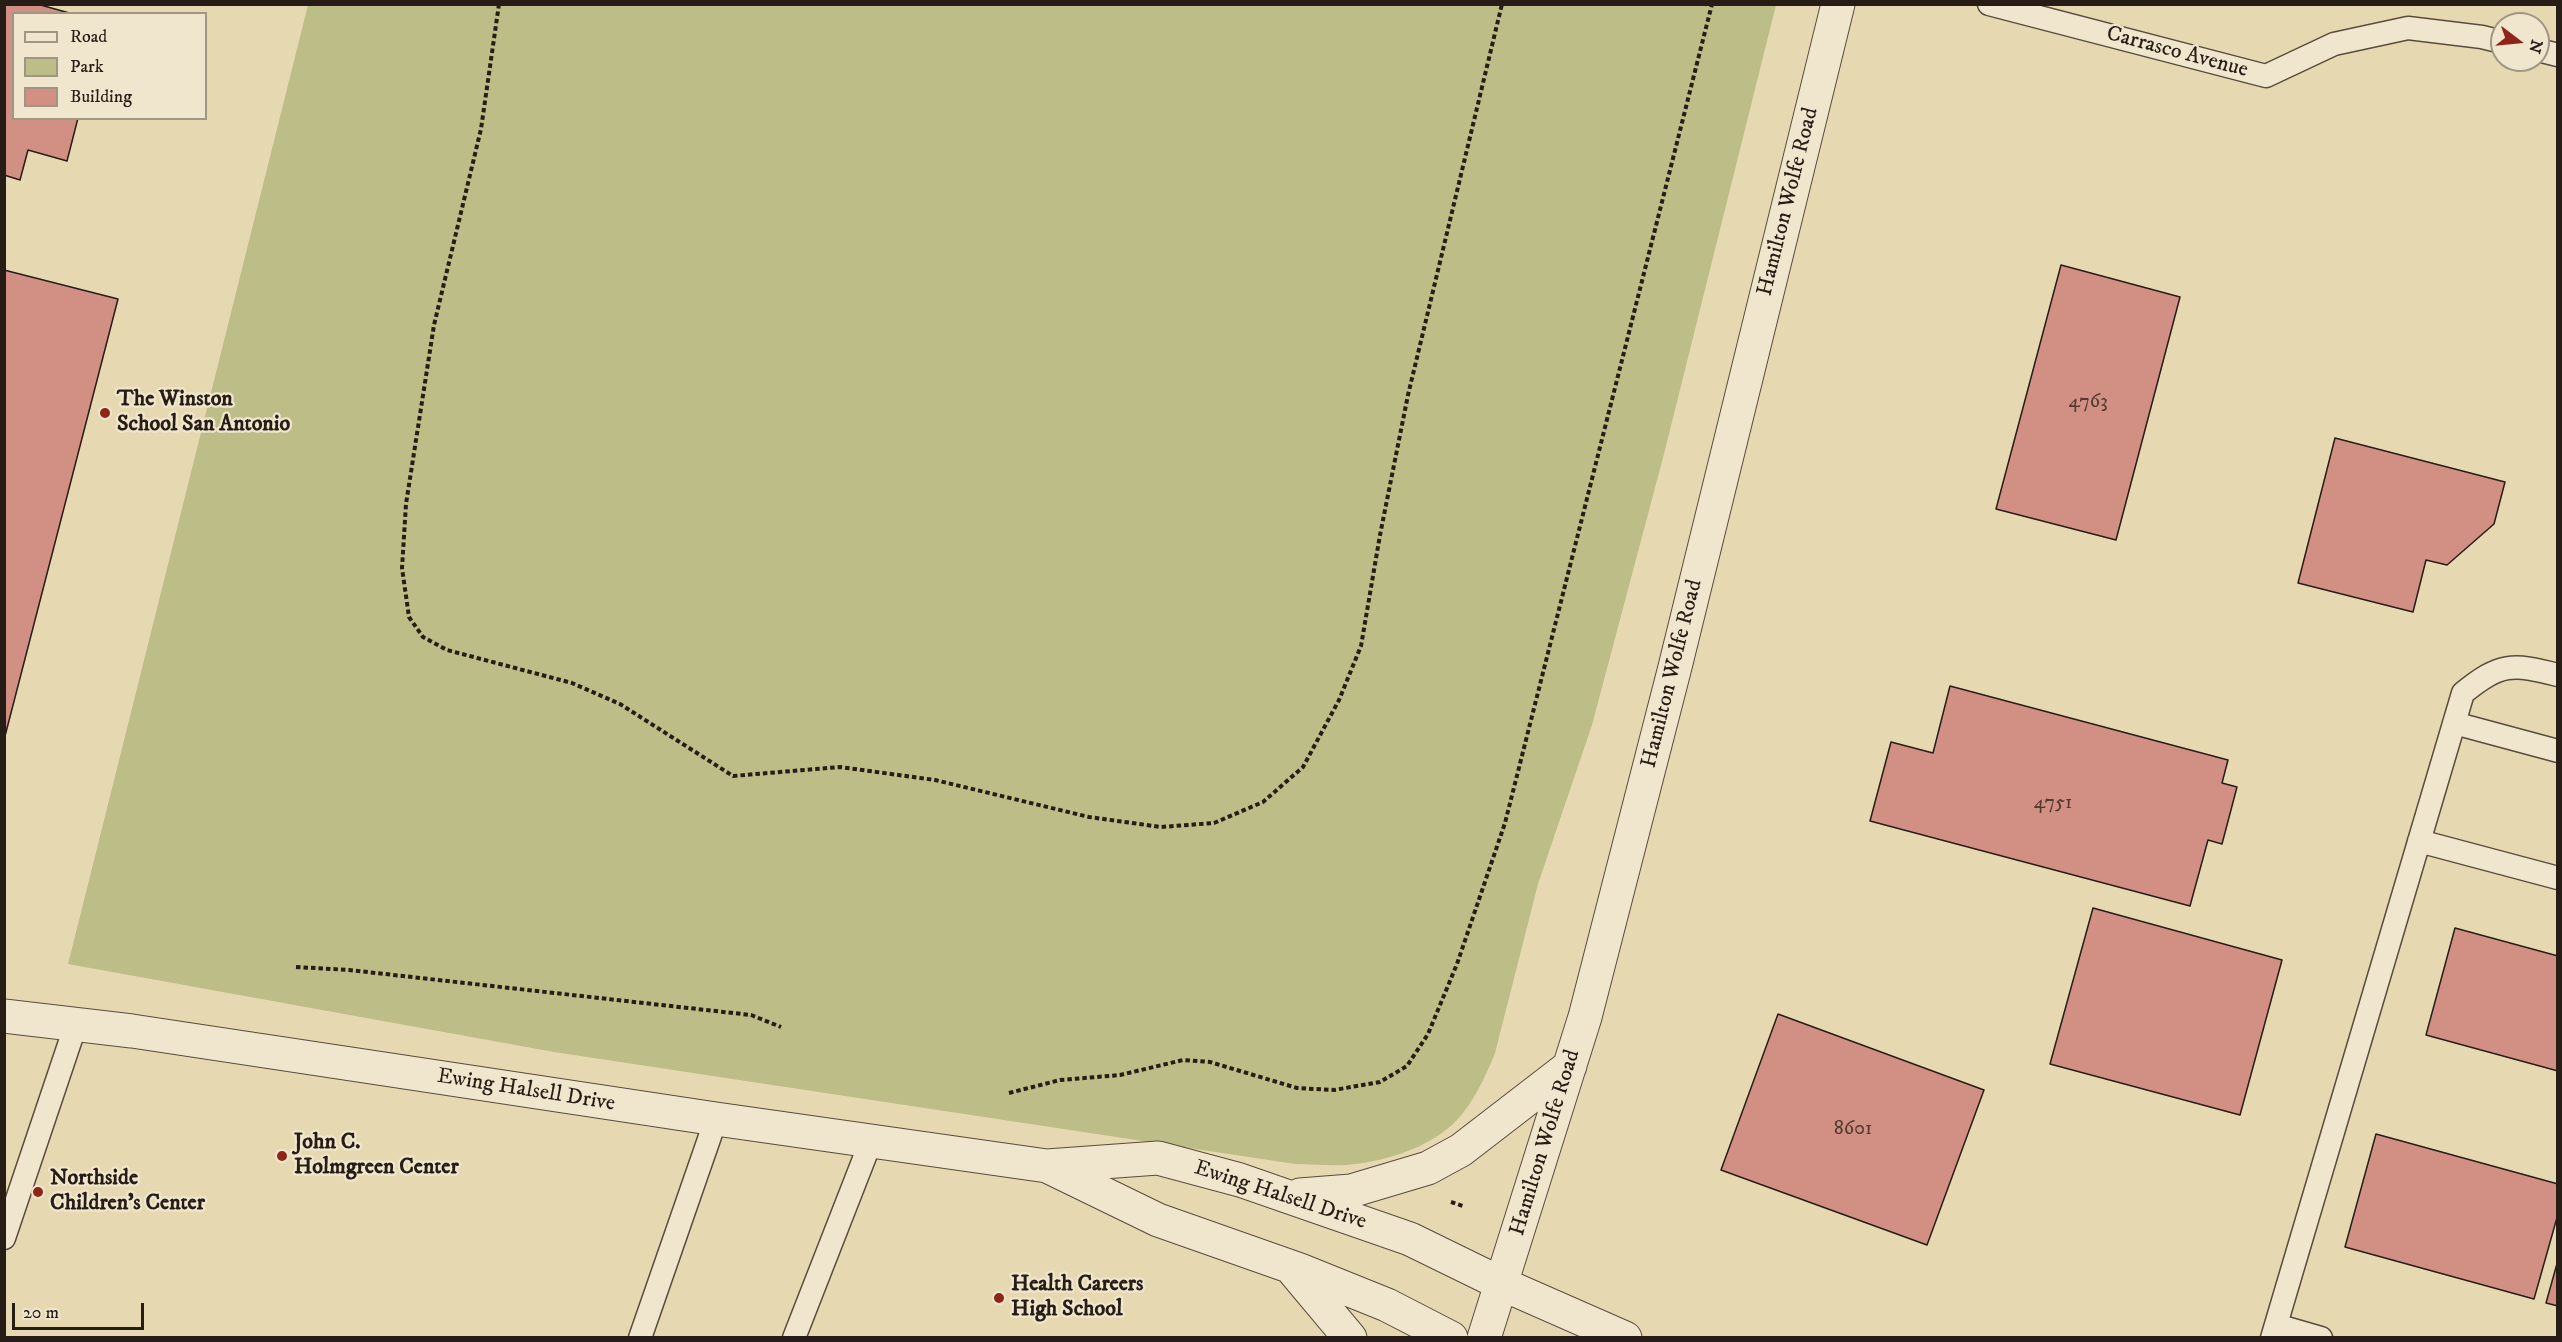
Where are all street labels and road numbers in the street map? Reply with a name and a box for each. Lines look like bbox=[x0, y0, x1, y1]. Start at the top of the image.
street label: Carrasco Avenue bbox=[2103, 21, 2251, 85]
street label: Hamilton Wolfe Road bbox=[1753, 105, 1825, 299]
street label: Hamilton Wolfe Road bbox=[1637, 577, 1709, 771]
street label: Hamilton Wolfe Road bbox=[1505, 1047, 1587, 1239]
street label: Ewing Halsell Drive bbox=[435, 1064, 617, 1118]
street label: Ewing Halsell Drive bbox=[1191, 1156, 1369, 1236]

